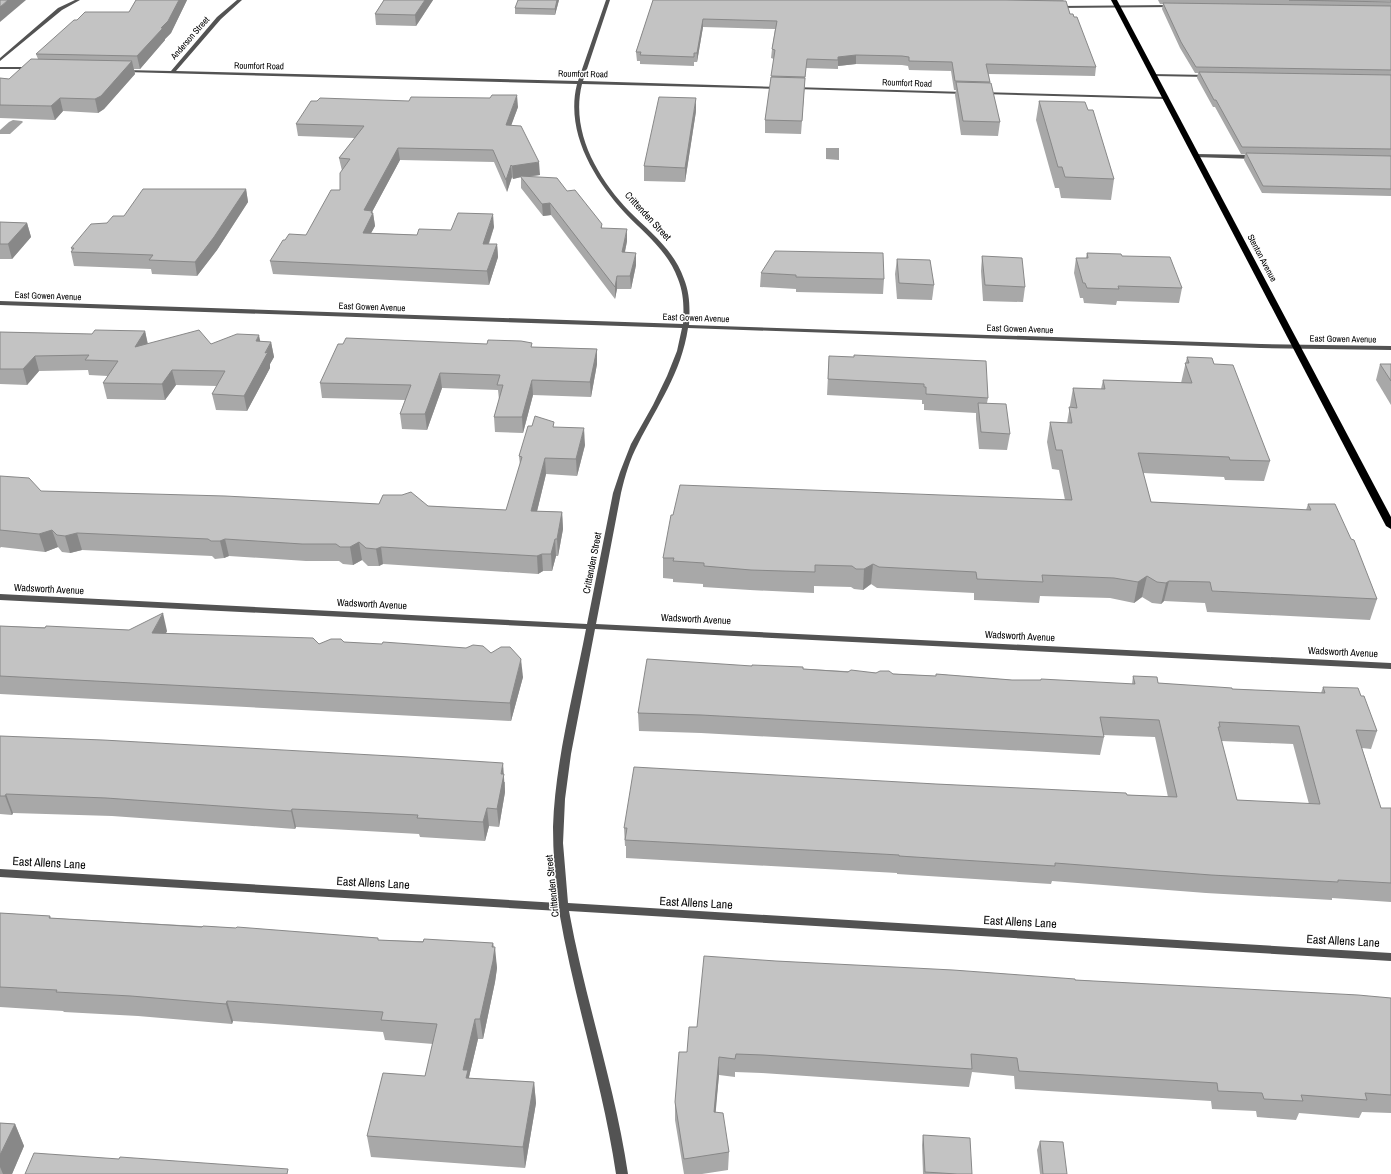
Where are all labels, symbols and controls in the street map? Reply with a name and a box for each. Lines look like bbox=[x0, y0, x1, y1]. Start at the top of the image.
street label: Anderson Street bbox=[167, 14, 212, 63]
street label: Roumfort Road bbox=[234, 60, 284, 72]
street label: Roumfort Road bbox=[558, 68, 608, 80]
street label: Roumfort Road bbox=[882, 76, 932, 90]
street label: Crittenden Street bbox=[622, 189, 675, 244]
street label: Stenton Avenue bbox=[1244, 232, 1280, 284]
street label: East Gowen Avenue bbox=[14, 289, 82, 303]
street label: East Gowen Avenue bbox=[338, 300, 406, 314]
street label: East Gowen Avenue bbox=[662, 311, 730, 325]
street label: East Gowen Avenue bbox=[986, 322, 1054, 336]
street label: East Gowen Avenue bbox=[1310, 332, 1376, 346]
street label: Crittenden Street bbox=[580, 530, 604, 595]
street label: Wadsworth Avenue bbox=[14, 581, 85, 597]
street label: Wadsworth Avenue bbox=[337, 596, 408, 612]
street label: Wadsworth Avenue bbox=[661, 611, 732, 627]
street label: Wadsworth Avenue bbox=[985, 628, 1056, 644]
street label: Wadsworth Avenue bbox=[1308, 644, 1379, 660]
street label: East Allens Lane bbox=[12, 853, 86, 873]
street label: Crittenden Street bbox=[542, 854, 562, 918]
street label: East Allens Lane bbox=[336, 873, 410, 893]
street label: East Allens Lane bbox=[659, 893, 733, 913]
street label: East Allens Lane bbox=[983, 912, 1057, 932]
street label: East Allens Lane bbox=[1306, 931, 1380, 951]

